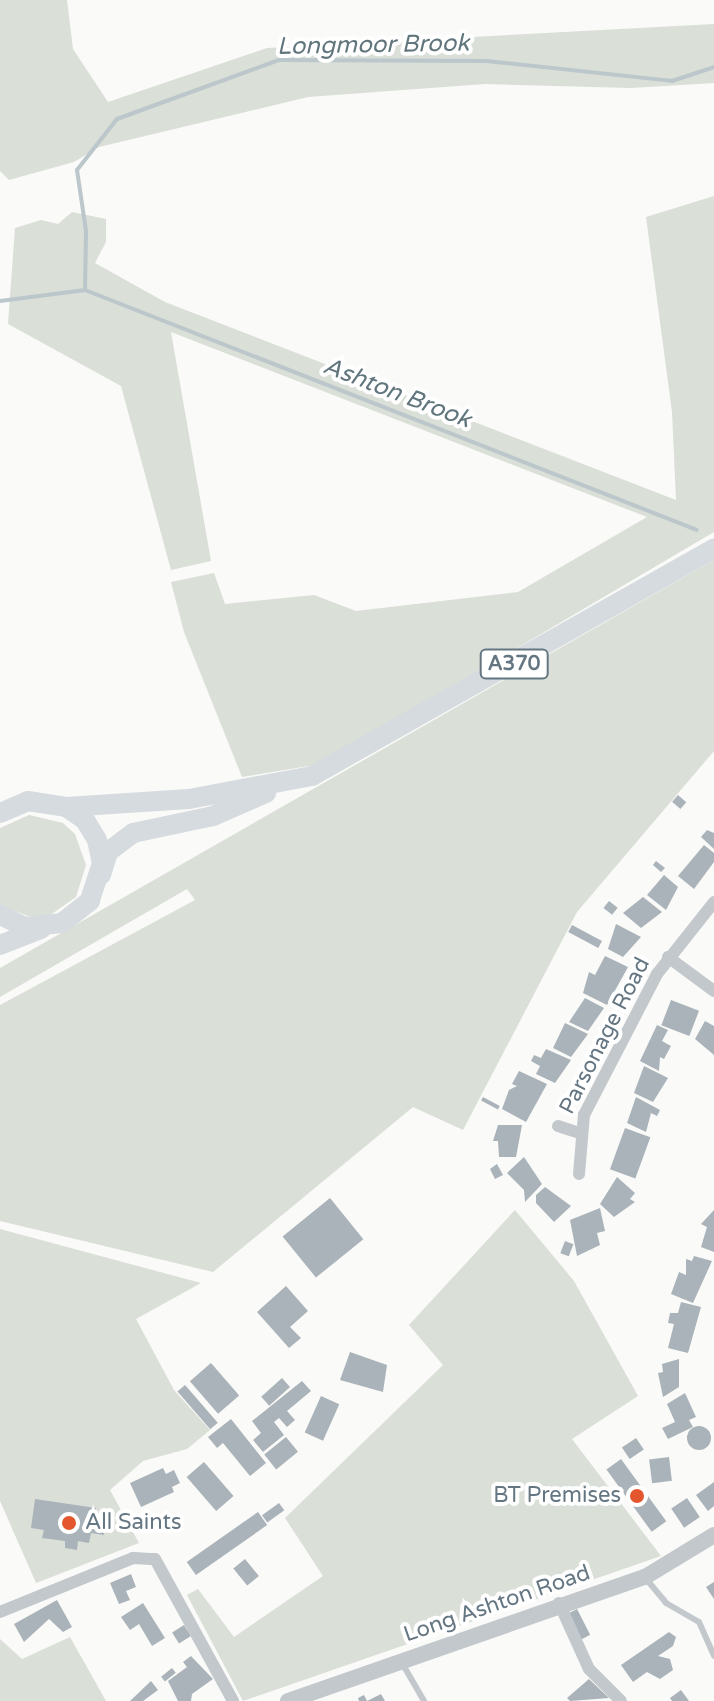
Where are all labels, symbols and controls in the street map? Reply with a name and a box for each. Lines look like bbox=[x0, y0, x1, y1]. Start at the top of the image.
water label: Longmoor Brook bbox=[277, 29, 469, 61]
water label: Ashton Brook bbox=[319, 352, 475, 434]
road number: A370 bbox=[478, 648, 550, 680]
street label: Parsonage Road bbox=[554, 953, 656, 1119]
place label: BT Premises bbox=[493, 1483, 621, 1509]
marker: BT Premises bbox=[628, 1487, 646, 1505]
place label: All Saints bbox=[85, 1510, 181, 1536]
marker: All Saints bbox=[60, 1514, 78, 1532]
street label: Long Ashton Road bbox=[400, 1560, 594, 1648]

